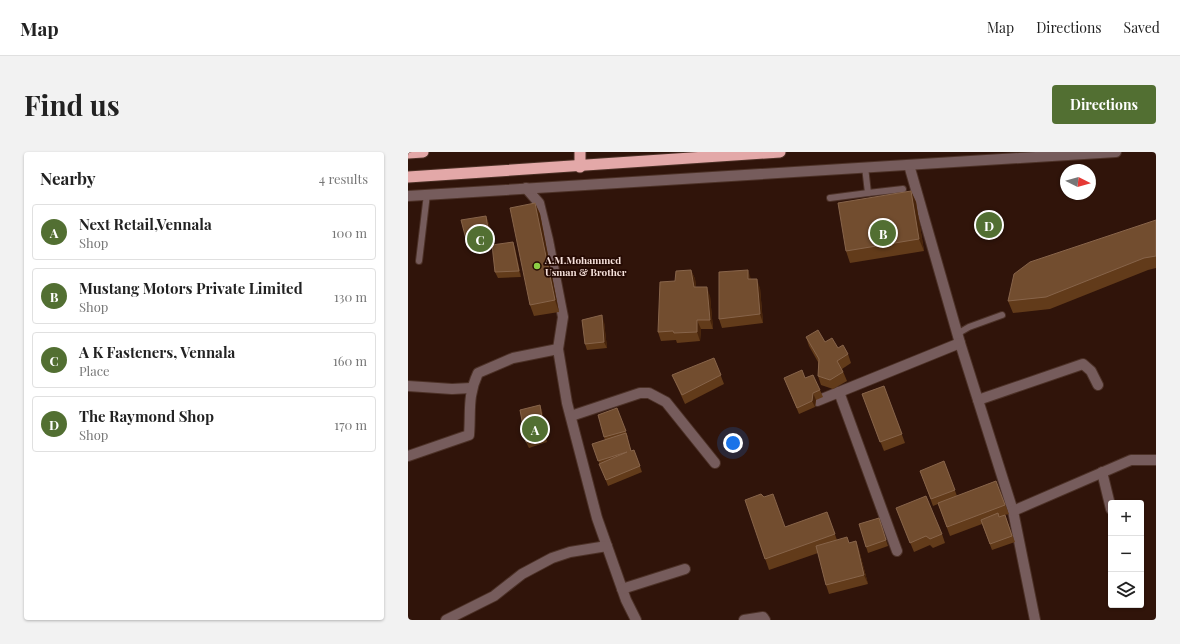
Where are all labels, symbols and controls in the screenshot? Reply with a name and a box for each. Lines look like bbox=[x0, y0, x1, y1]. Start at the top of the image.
text: Map bbox=[20, 15, 59, 41]
text: Map bbox=[987, 18, 1014, 37]
text: Directions bbox=[1036, 18, 1102, 37]
text: Saved bbox=[1124, 18, 1160, 37]
button: Directions bbox=[1052, 85, 1156, 124]
text: Find us bbox=[24, 86, 120, 123]
north arrow bbox=[1060, 164, 1096, 200]
text: Nearby bbox=[40, 167, 95, 189]
text: 4 results bbox=[319, 170, 368, 187]
pin: D bbox=[976, 210, 1002, 240]
text: Next Retail,Vennala bbox=[79, 214, 212, 234]
pin: B bbox=[870, 218, 896, 248]
text: A bbox=[50, 224, 58, 241]
text: 100 m bbox=[332, 224, 367, 241]
pin: C bbox=[467, 224, 493, 254]
text: Shop bbox=[79, 234, 108, 251]
place label: A.M.Mohammed Usman & Brother bbox=[544, 253, 627, 279]
marker: A.M.Mohammed Usman & Brother bbox=[532, 261, 542, 271]
text: Mustang Motors Private Limited bbox=[79, 278, 303, 298]
text: B bbox=[50, 288, 58, 305]
text: 130 m bbox=[334, 288, 367, 305]
text: Shop bbox=[79, 298, 108, 315]
text: A K Fasteners, Vennala bbox=[79, 342, 235, 362]
text: C bbox=[49, 352, 59, 369]
text: 160 m bbox=[333, 352, 367, 369]
text: Place bbox=[79, 362, 110, 379]
text: The Raymond Shop bbox=[79, 406, 214, 426]
pin: A bbox=[522, 414, 548, 444]
text: D bbox=[49, 416, 59, 433]
text: 170 m bbox=[334, 416, 367, 433]
text: Shop bbox=[79, 426, 108, 443]
your location bbox=[723, 433, 743, 453]
map controls bbox=[1108, 500, 1144, 608]
button: + bbox=[1108, 500, 1144, 536]
button: − bbox=[1108, 536, 1144, 572]
button: layers bbox=[1108, 572, 1144, 608]

